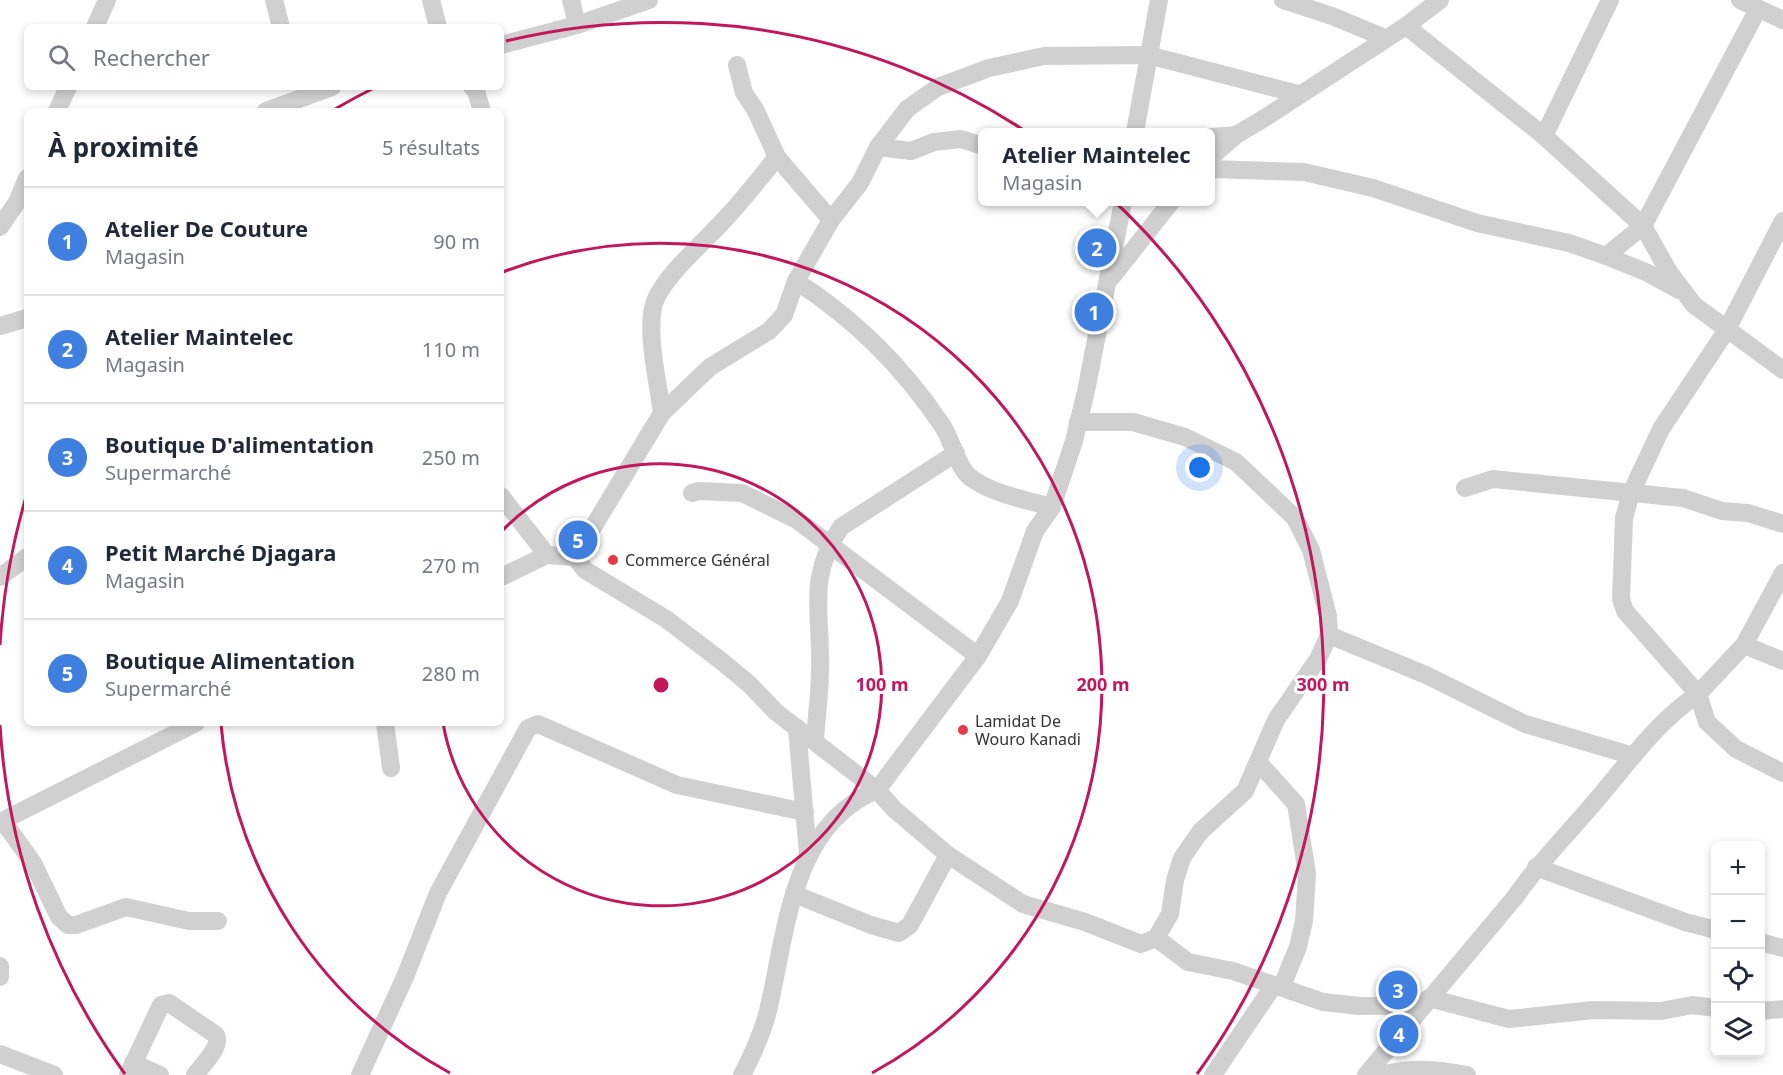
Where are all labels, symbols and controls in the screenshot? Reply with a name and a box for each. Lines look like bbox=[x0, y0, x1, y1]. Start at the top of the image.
search box bbox=[24, 24, 504, 90]
icon: search bbox=[45, 41, 78, 74]
text: Rechercher bbox=[93, 42, 210, 72]
popup bbox=[978, 128, 1215, 206]
text: À proximité bbox=[48, 129, 199, 165]
text: 5 résultats bbox=[382, 134, 480, 161]
text: Atelier Maintelec bbox=[1002, 139, 1191, 169]
text: Magasin bbox=[1002, 169, 1082, 196]
text: Atelier De Couture bbox=[105, 213, 308, 243]
pin: 2 bbox=[1078, 226, 1116, 270]
text: 1 bbox=[62, 228, 73, 255]
text: 90 m bbox=[433, 228, 480, 255]
text: Magasin bbox=[105, 243, 185, 270]
pin: 1 bbox=[1074, 290, 1114, 334]
text: Atelier Maintelec bbox=[105, 321, 293, 351]
text: 2 bbox=[62, 336, 73, 363]
text: 110 m bbox=[422, 336, 480, 363]
text: Magasin bbox=[105, 351, 185, 378]
text: Boutique D'alimentation bbox=[105, 429, 374, 459]
text: 3 bbox=[62, 444, 73, 471]
text: 250 m bbox=[422, 444, 480, 471]
your location bbox=[1185, 453, 1214, 482]
text: Supermarché bbox=[105, 459, 231, 486]
pin: 5 bbox=[558, 518, 598, 562]
text: Petit Marché Djagara bbox=[105, 537, 337, 567]
place label: Commerce Général bbox=[625, 549, 770, 571]
text: 4 bbox=[62, 552, 73, 579]
text: 270 m bbox=[422, 552, 480, 579]
marker: Commerce Général bbox=[606, 553, 620, 567]
text: Magasin bbox=[105, 567, 185, 594]
text: Boutique Alimentation bbox=[105, 645, 355, 675]
text: 5 bbox=[62, 660, 73, 687]
text: 280 m bbox=[422, 660, 480, 687]
text: 100 m bbox=[855, 672, 909, 696]
text: 200 m bbox=[1076, 672, 1130, 696]
text: 300 m bbox=[1296, 672, 1350, 696]
text: Supermarché bbox=[105, 675, 231, 702]
centre of rings bbox=[651, 675, 671, 695]
place label: Lamidat De Wouro Kanadi bbox=[975, 710, 1081, 750]
marker: Lamidat De Wouro Kanadi bbox=[956, 723, 970, 737]
map controls bbox=[1711, 841, 1765, 1057]
button: + bbox=[1711, 841, 1765, 895]
button: − bbox=[1711, 895, 1765, 949]
button: locate bbox=[1711, 949, 1765, 1003]
pin: 3 bbox=[1378, 968, 1418, 1012]
button: layers bbox=[1711, 1003, 1765, 1057]
pin: 4 bbox=[1380, 1012, 1418, 1056]

